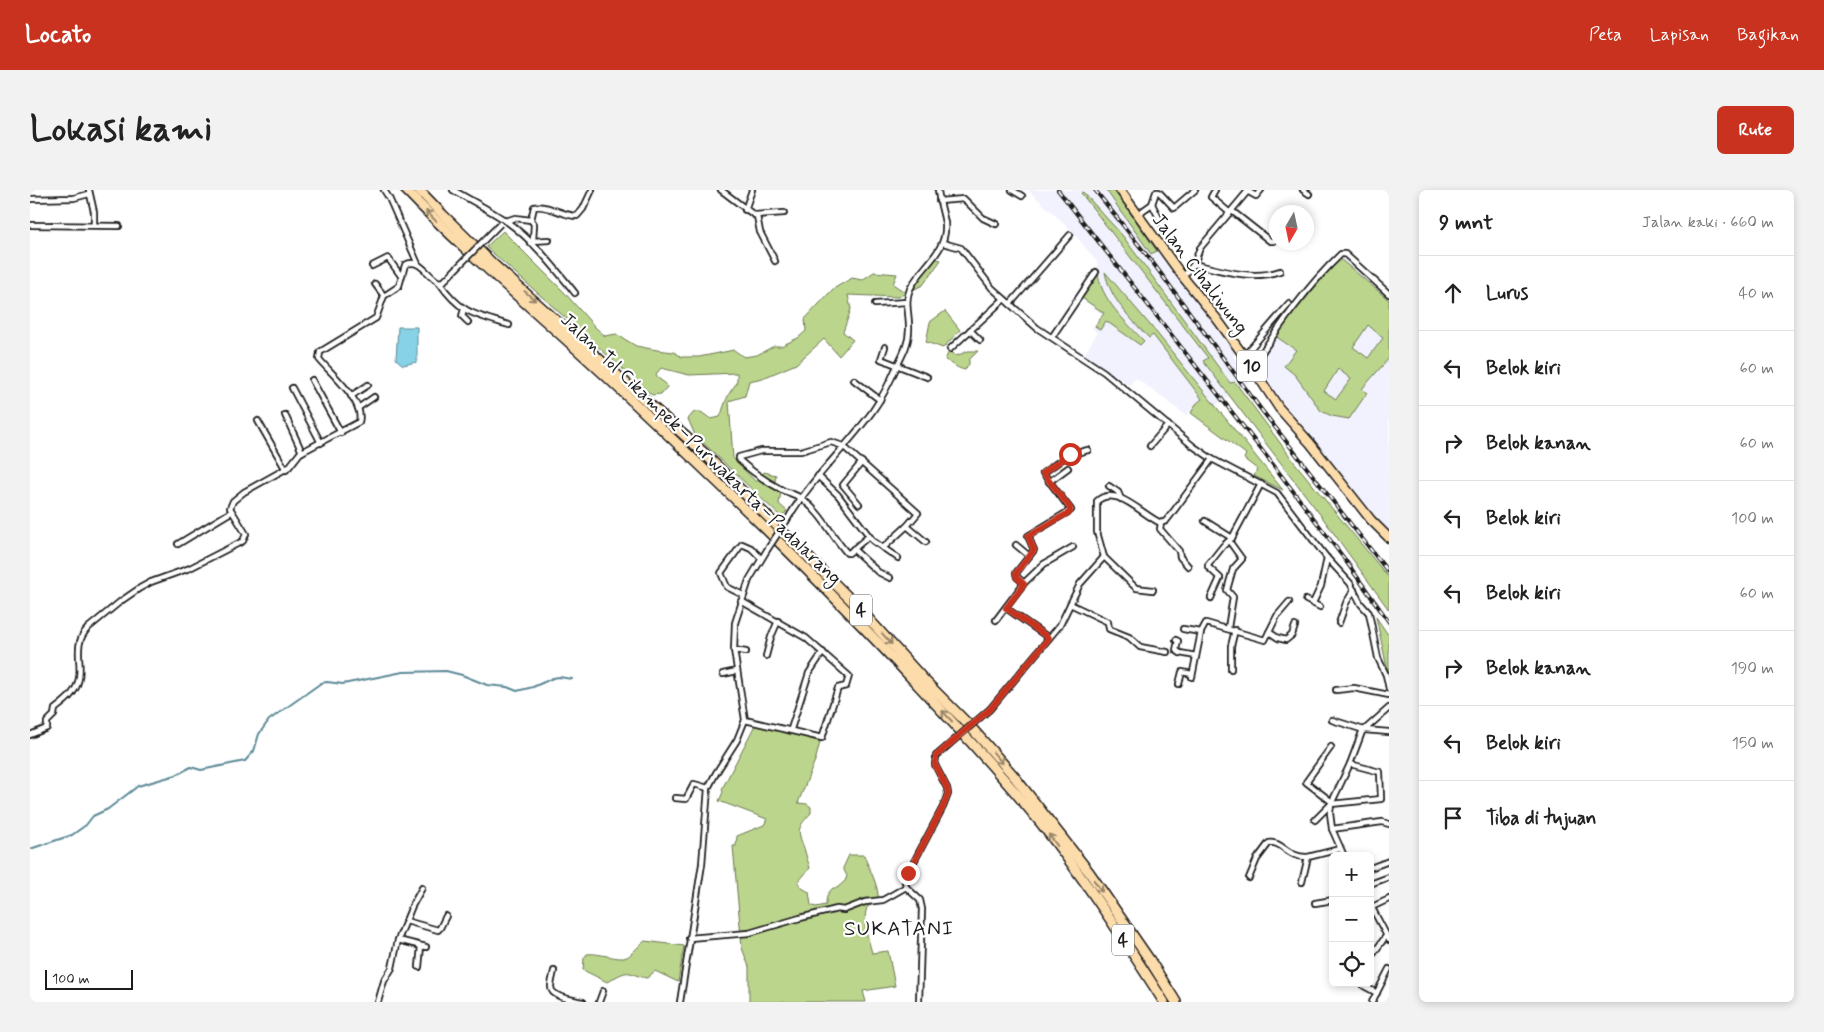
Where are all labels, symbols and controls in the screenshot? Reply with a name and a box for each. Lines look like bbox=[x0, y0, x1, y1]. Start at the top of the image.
text: Locato bbox=[25, 20, 91, 51]
text: Peta bbox=[1589, 23, 1622, 47]
text: Lapisan bbox=[1650, 23, 1709, 47]
text: Bagikan bbox=[1737, 23, 1799, 47]
button: Rute bbox=[1717, 106, 1794, 154]
text: Lokasi kami bbox=[30, 107, 212, 153]
north arrow bbox=[1269, 205, 1314, 250]
street label: Jalan Cihaliwung bbox=[1144, 208, 1254, 341]
text: 9 mnt bbox=[1439, 209, 1493, 237]
one-way arrow bbox=[425, 210, 437, 223]
text: Jalan kaki · 660 m bbox=[1642, 212, 1774, 233]
icon: ahead bbox=[1439, 279, 1467, 307]
text: Lurus bbox=[1486, 281, 1528, 306]
text: 40 m bbox=[1738, 283, 1774, 304]
one-way arrow bbox=[523, 291, 536, 302]
street label: Jalan Tol Cikampek–Purwakarta–Padalarang bbox=[554, 308, 847, 592]
road number: 10 bbox=[1237, 350, 1267, 382]
icon: left bbox=[1439, 354, 1467, 382]
text: Belok kiri bbox=[1486, 356, 1561, 381]
text: 60 m bbox=[1740, 358, 1774, 379]
icon: right bbox=[1439, 429, 1467, 457]
text: Belok kanan bbox=[1486, 431, 1591, 456]
text: 60 m bbox=[1740, 433, 1774, 454]
route start bbox=[1059, 443, 1082, 466]
icon: left bbox=[1439, 504, 1467, 532]
text: Belok kiri bbox=[1486, 506, 1561, 531]
text: 100 m bbox=[1731, 508, 1774, 529]
icon: left bbox=[1439, 579, 1467, 607]
text: Belok kiri bbox=[1486, 581, 1561, 606]
text: 60 m bbox=[1740, 583, 1774, 604]
road number: 4 bbox=[850, 594, 872, 626]
one-way arrow bbox=[881, 632, 893, 645]
icon: right bbox=[1439, 654, 1467, 682]
text: Belok kanan bbox=[1486, 656, 1591, 681]
text: 190 m bbox=[1731, 658, 1774, 679]
one-way arrow bbox=[941, 710, 953, 723]
icon: left bbox=[1439, 729, 1467, 757]
text: Belok kiri bbox=[1486, 731, 1561, 756]
text: 150 m bbox=[1732, 733, 1774, 754]
one-way arrow bbox=[992, 751, 1004, 764]
icon: arrive bbox=[1439, 804, 1467, 832]
text: Tiba di tujuan bbox=[1486, 806, 1597, 831]
one-way arrow bbox=[1048, 833, 1058, 847]
map controls bbox=[1329, 852, 1374, 987]
button: + bbox=[1329, 852, 1374, 897]
route end bbox=[897, 862, 920, 885]
one-way arrow bbox=[1093, 879, 1103, 893]
button: − bbox=[1329, 897, 1374, 942]
district label: SUKATANI bbox=[844, 915, 954, 943]
road number: 4 bbox=[1112, 924, 1134, 956]
button: locate bbox=[1329, 942, 1374, 987]
scale bar bbox=[45, 967, 132, 990]
text: 100 m bbox=[52, 970, 90, 988]

